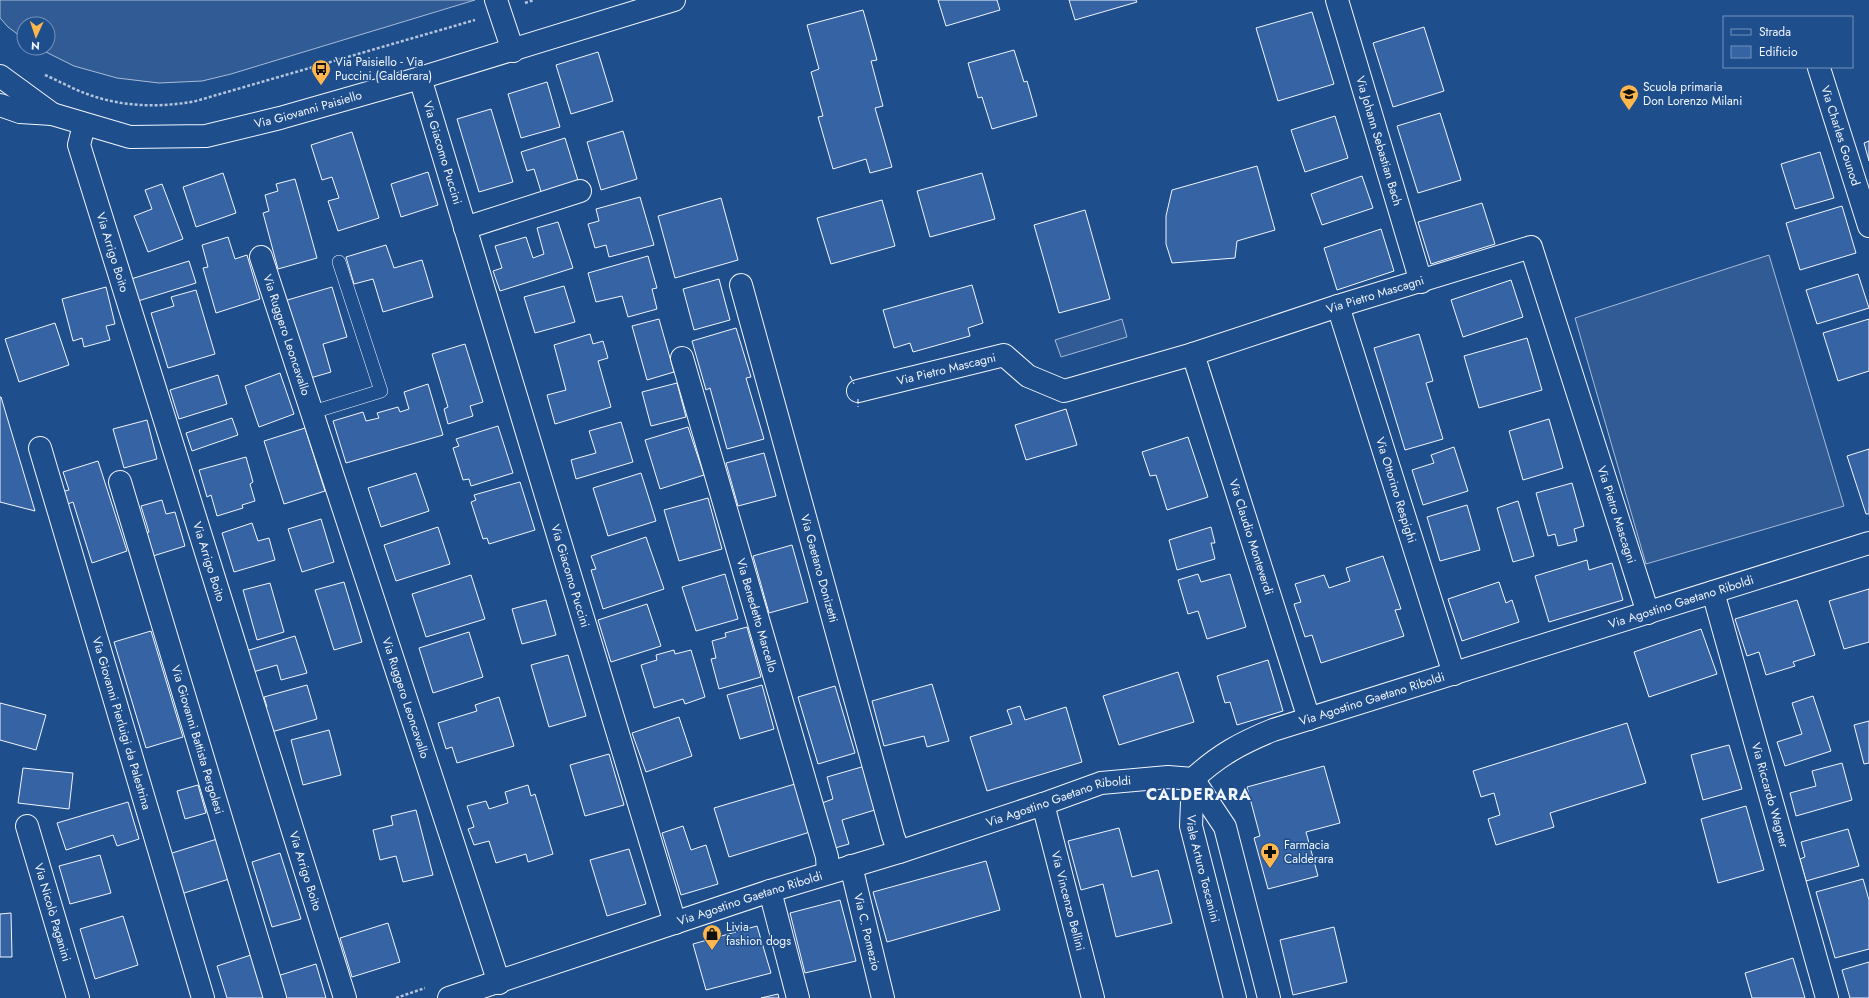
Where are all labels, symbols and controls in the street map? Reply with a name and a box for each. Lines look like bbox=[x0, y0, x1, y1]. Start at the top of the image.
north arrow bbox=[16, 16, 56, 56]
legend bbox=[1723, 16, 1853, 68]
text: Strada bbox=[1759, 23, 1791, 41]
text: N bbox=[31, 38, 40, 54]
text: Edificio bbox=[1759, 43, 1798, 61]
place label: Via Paisiello - Via Puccini (Calderara) bbox=[335, 53, 432, 85]
bus stop icon: Via Paisiello - Via Puccini (Calderara) bbox=[310, 58, 332, 86]
street label: Via Johann Sebastian Bach bbox=[1351, 74, 1407, 208]
place label: Scuola primaria Don Lorenzo Milani bbox=[1643, 78, 1742, 110]
school or university icon: Scuola primaria Don Lorenzo Milani bbox=[1618, 83, 1640, 111]
street label: Via Charles Gounod bbox=[1816, 83, 1865, 188]
street label: Via Giovanni Paisiello bbox=[252, 86, 364, 133]
street label: Via Giacomo Puccini bbox=[418, 99, 467, 207]
street label: Via Arrigo Boito bbox=[92, 210, 133, 295]
street label: Via Pietro Mascagni bbox=[1324, 271, 1426, 318]
street label: Via Ruggero Leoncavallo bbox=[258, 272, 315, 398]
street label: Via Pietro Mascagni bbox=[895, 348, 998, 390]
street label: Via Ottorino Respighi bbox=[1371, 435, 1421, 545]
street label: Via Pietro Mascagni bbox=[1593, 464, 1641, 566]
street label: Via Claudio Monteverdi bbox=[1224, 477, 1278, 597]
street label: Via Gaetano Donizetti bbox=[796, 512, 843, 625]
street label: Via Arrigo Boito bbox=[188, 519, 230, 604]
street label: Via Giacomo Puccini bbox=[546, 522, 594, 630]
street label: Via Benedetto Marcello bbox=[732, 556, 782, 675]
street label: Via Agostino Gaetano Riboldi bbox=[1606, 571, 1756, 633]
street label: Via Giovanni Pierluigi da Palestrina bbox=[87, 634, 156, 812]
street label: Via Ruggero Leoncavallo bbox=[377, 635, 434, 761]
street label: Via Giovanni Battista Pergolesi bbox=[166, 663, 228, 816]
street label: Via Agostino Gaetano Riboldi bbox=[1297, 668, 1447, 730]
street label: Via Riccardo Wagner bbox=[1747, 740, 1794, 851]
street label: Via Agostino Gaetano Riboldi bbox=[984, 771, 1132, 831]
district label: CALDERARA bbox=[1146, 783, 1252, 806]
street label: Viale Arturo Toscanini bbox=[1182, 814, 1224, 925]
street label: Via Arrigo Boito bbox=[284, 829, 326, 913]
place label: Farmacia Calderara bbox=[1284, 836, 1334, 868]
pharmacy icon: Farmacia Calderara bbox=[1259, 841, 1281, 869]
street label: Via Vincenzo Bellini bbox=[1046, 849, 1089, 953]
street label: Via Nicolò Paganini bbox=[30, 861, 76, 964]
street label: Via Agostino Gaetano Riboldi bbox=[675, 867, 825, 930]
street label: Via C. Pomezio bbox=[849, 892, 885, 973]
place label: Livia fashion dogs bbox=[726, 918, 791, 950]
shop icon: Livia fashion dogs bbox=[701, 923, 723, 951]

